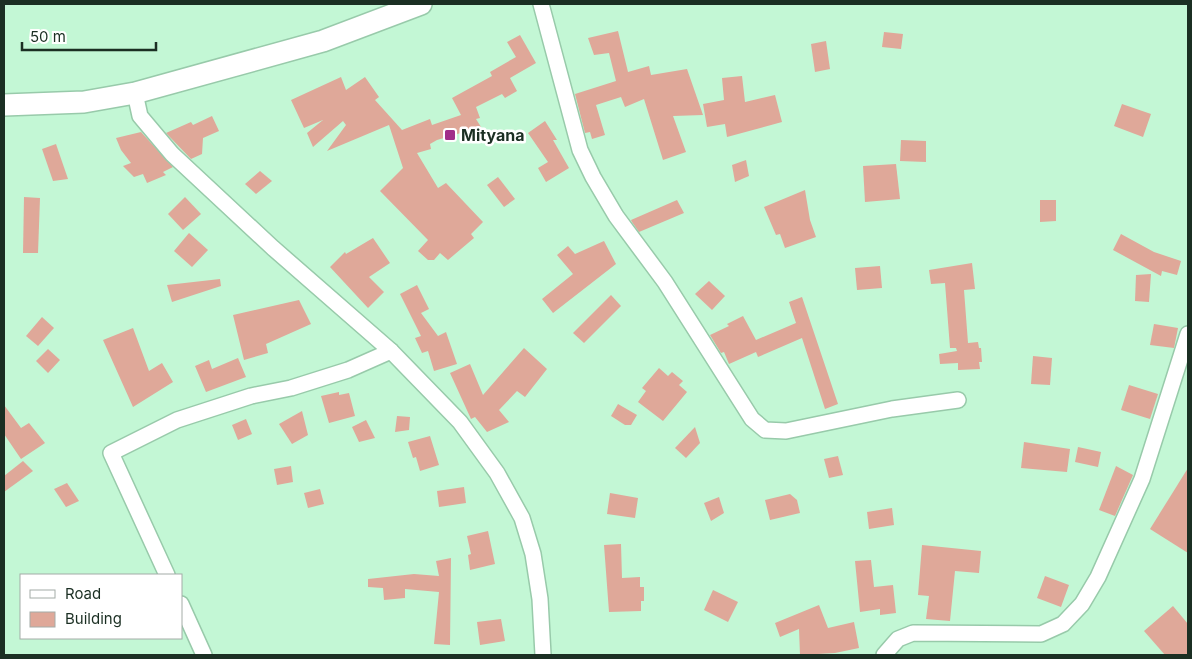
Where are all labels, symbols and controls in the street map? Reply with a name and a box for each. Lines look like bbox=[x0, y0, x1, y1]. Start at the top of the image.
scale bar bbox=[22, 20, 156, 52]
text: 50 m bbox=[30, 27, 66, 46]
place label: Mityana bbox=[461, 125, 524, 145]
marker: Mityana bbox=[443, 128, 457, 142]
legend bbox=[20, 574, 182, 639]
text: Road bbox=[65, 584, 101, 603]
text: Building bbox=[65, 609, 122, 628]

